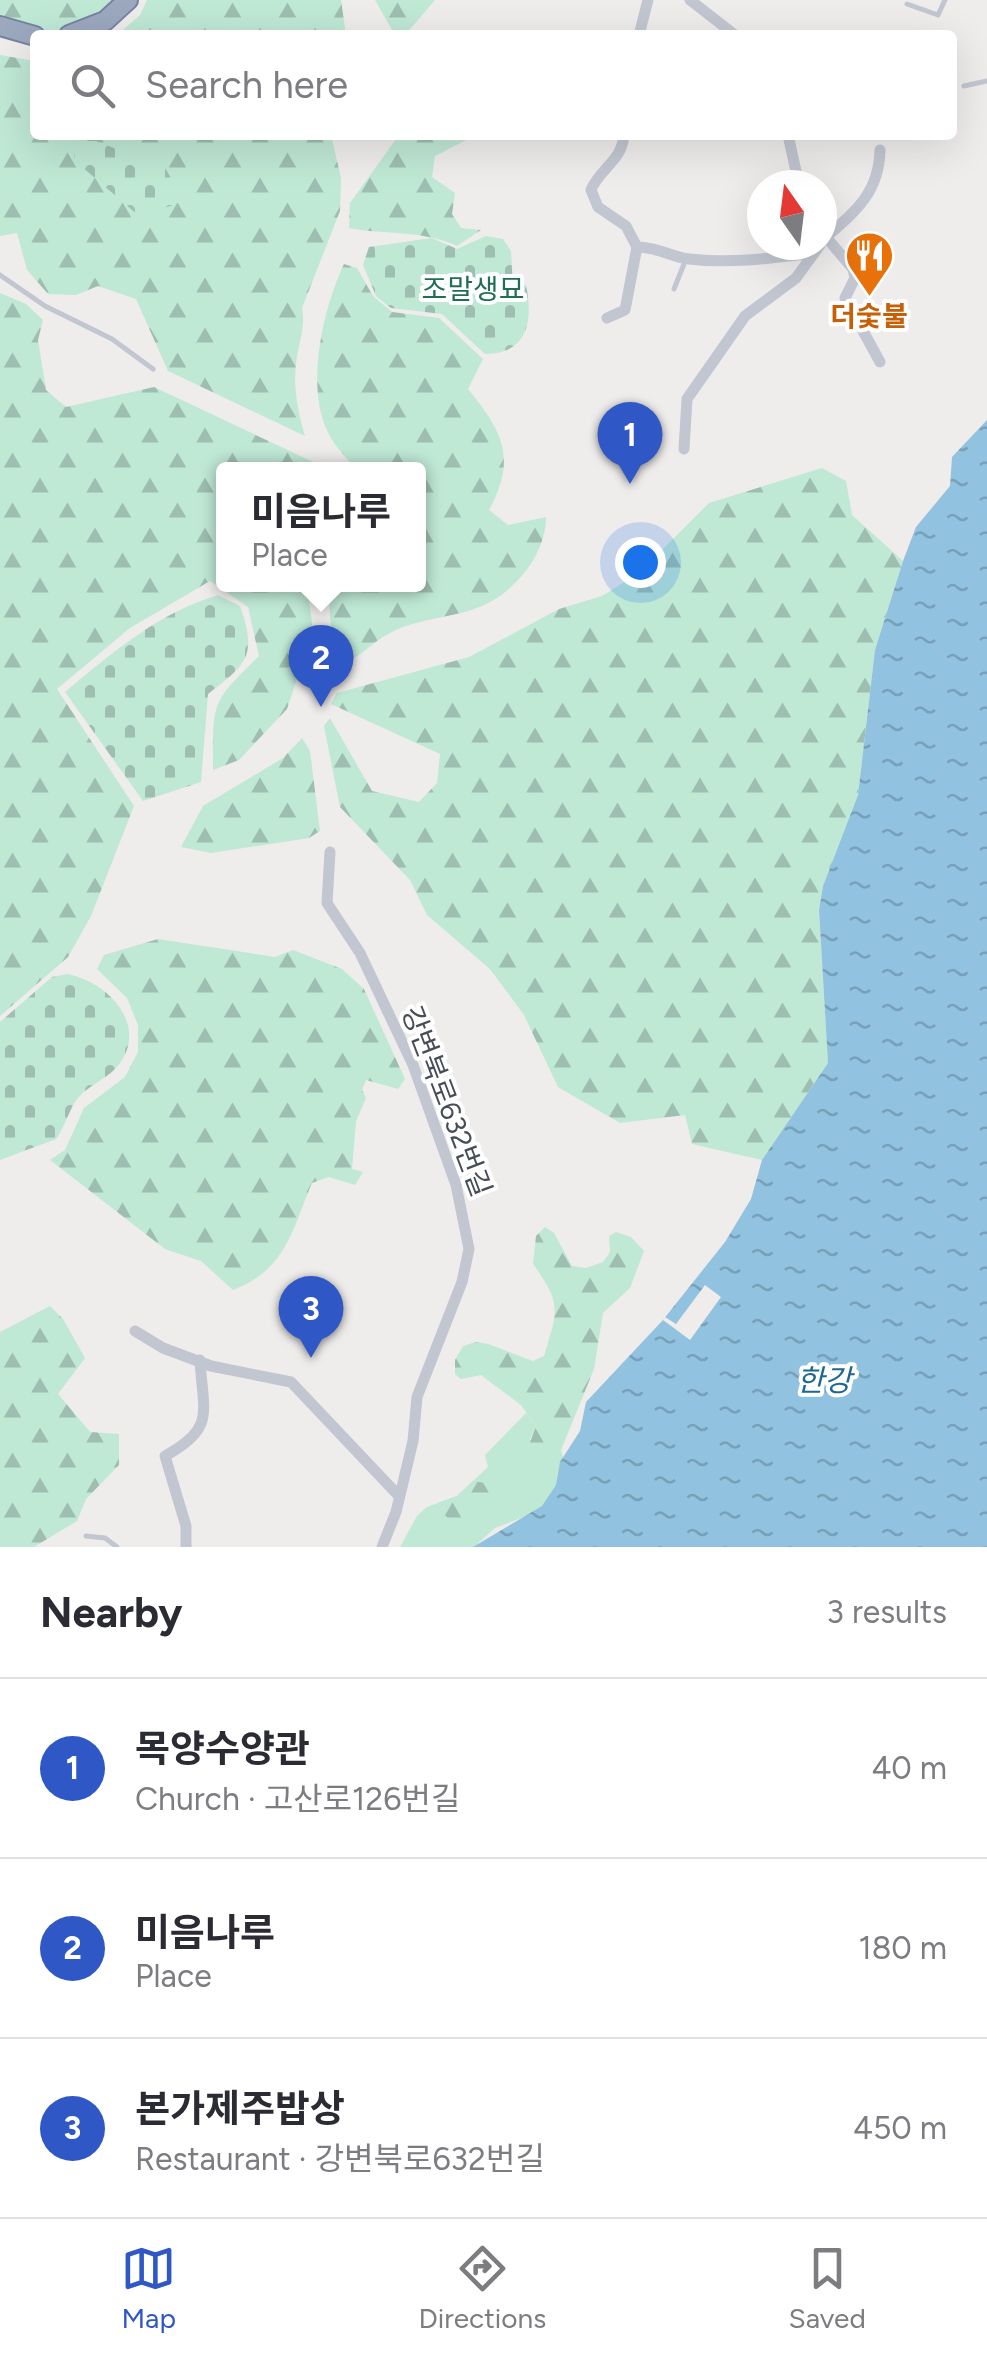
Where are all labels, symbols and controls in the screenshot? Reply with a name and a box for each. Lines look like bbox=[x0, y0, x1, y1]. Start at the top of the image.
search box bbox=[30, 30, 957, 140]
icon: search bbox=[65, 58, 120, 113]
text: Search here bbox=[145, 62, 348, 108]
north arrow bbox=[747, 170, 837, 260]
restaurant icon: 더숯불 bbox=[843, 230, 895, 298]
park label: 조말생묘 bbox=[421, 272, 525, 306]
place label: 더숯불 bbox=[830, 299, 908, 333]
pin: 1 bbox=[598, 402, 662, 484]
popup bbox=[216, 462, 426, 592]
text: 미음나루 bbox=[251, 489, 391, 535]
text: Place bbox=[251, 536, 328, 574]
your location bbox=[615, 537, 666, 588]
pin: 2 bbox=[288, 624, 354, 707]
street label: 강변북로632번길 bbox=[395, 1001, 499, 1201]
pin: 3 bbox=[278, 1276, 344, 1358]
water label: 한강 bbox=[796, 1362, 855, 1399]
text: Nearby bbox=[40, 1587, 182, 1638]
text: 3 results bbox=[827, 1593, 947, 1631]
text: 목양수양관 bbox=[135, 1726, 310, 1772]
text: 1 bbox=[66, 1749, 79, 1787]
text: 40 m bbox=[871, 1749, 947, 1787]
text: Church · 고산로126번길 bbox=[135, 1780, 460, 1818]
text: 미음나루 bbox=[135, 1910, 275, 1956]
text: 2 bbox=[63, 1929, 82, 1967]
text: 180 m bbox=[858, 1929, 947, 1967]
text: Place bbox=[135, 1957, 212, 1995]
text: 본가제주밥상 bbox=[135, 2086, 345, 2132]
text: 3 bbox=[64, 2109, 81, 2147]
text: 450 m bbox=[853, 2109, 947, 2147]
text: Restaurant · 강변북로632번길 bbox=[135, 2140, 545, 2178]
tab: Map bbox=[121, 2241, 176, 2335]
tab: Directions bbox=[419, 2241, 546, 2335]
tab: Saved bbox=[789, 2241, 866, 2335]

